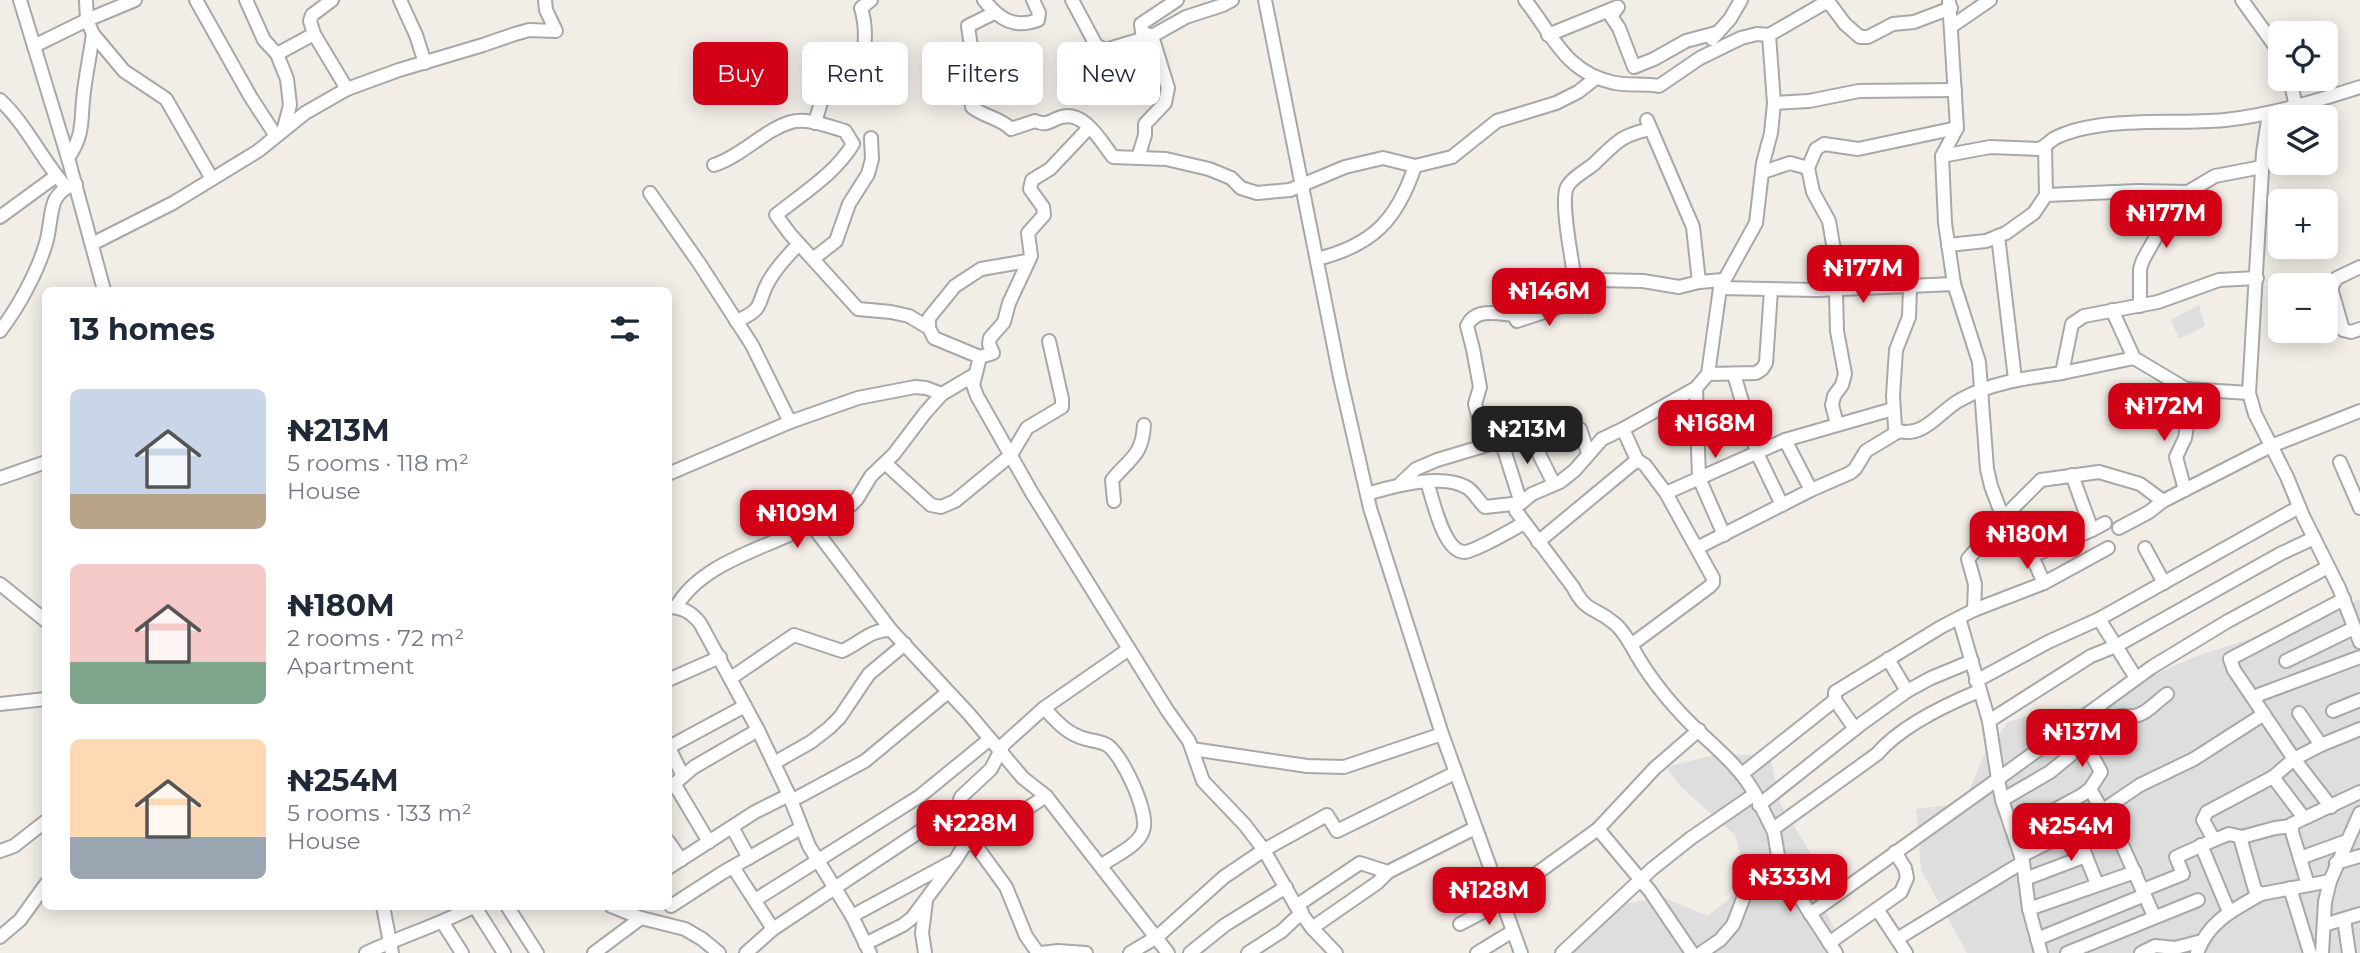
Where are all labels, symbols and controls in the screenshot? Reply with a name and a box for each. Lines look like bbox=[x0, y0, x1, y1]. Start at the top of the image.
map controls bbox=[2268, 21, 2338, 343]
button: locate bbox=[2268, 21, 2338, 91]
chip: Buy bbox=[693, 42, 788, 105]
chip: Rent bbox=[802, 42, 908, 105]
chip: Filters bbox=[922, 42, 1043, 105]
chip: New bbox=[1057, 42, 1160, 105]
button: layers bbox=[2268, 105, 2338, 175]
button: + bbox=[2268, 189, 2338, 259]
pin: ₦177M bbox=[2117, 190, 2215, 250]
text: ₦177M bbox=[2126, 199, 2206, 227]
pin: ₦177M bbox=[1814, 246, 1912, 305]
text: ₦177M bbox=[1823, 254, 1903, 282]
pin: ₦146M bbox=[1500, 268, 1598, 328]
button: − bbox=[2268, 273, 2338, 343]
text: ₦146M bbox=[1508, 277, 1590, 305]
icon: filters bbox=[606, 310, 644, 348]
text: 13 homes bbox=[70, 311, 215, 348]
pin: ₦172M bbox=[2115, 384, 2213, 443]
text: ₦172M bbox=[2124, 392, 2204, 420]
pin: ₦168M bbox=[1666, 400, 1764, 460]
pin: ₦213M bbox=[1478, 406, 1576, 466]
text: ₦168M bbox=[1674, 409, 1756, 437]
text: ₦213M bbox=[287, 412, 390, 449]
text: ₦213M bbox=[1488, 415, 1566, 443]
icon: home bbox=[126, 417, 210, 501]
text: 5 rooms · 118 m² bbox=[287, 449, 469, 477]
text: House bbox=[287, 477, 361, 505]
pin: ₦109M bbox=[748, 490, 846, 550]
text: ₦109M bbox=[756, 499, 838, 527]
pin: ₦180M bbox=[1978, 512, 2076, 571]
text: ₦180M bbox=[1986, 520, 2068, 548]
text: ₦180M bbox=[287, 587, 395, 624]
icon: home bbox=[126, 592, 210, 676]
text: 2 rooms · 72 m² bbox=[287, 624, 464, 652]
text: Apartment bbox=[287, 652, 415, 680]
pin: ₦137M bbox=[2033, 710, 2131, 769]
text: ₦137M bbox=[2042, 718, 2122, 746]
text: ₦254M bbox=[287, 762, 399, 799]
icon: home bbox=[126, 767, 210, 851]
text: 5 rooms · 133 m² bbox=[287, 799, 472, 827]
pin: ₦228M bbox=[926, 800, 1024, 860]
pin: ₦254M bbox=[2022, 804, 2120, 863]
text: ₦228M bbox=[933, 809, 1017, 837]
text: ₦254M bbox=[2028, 812, 2114, 840]
text: House bbox=[287, 827, 361, 855]
pin: ₦333M bbox=[1741, 855, 1839, 914]
text: ₦333M bbox=[1748, 863, 1832, 891]
pin: ₦128M bbox=[1440, 867, 1538, 927]
text: ₦128M bbox=[1449, 876, 1529, 904]

